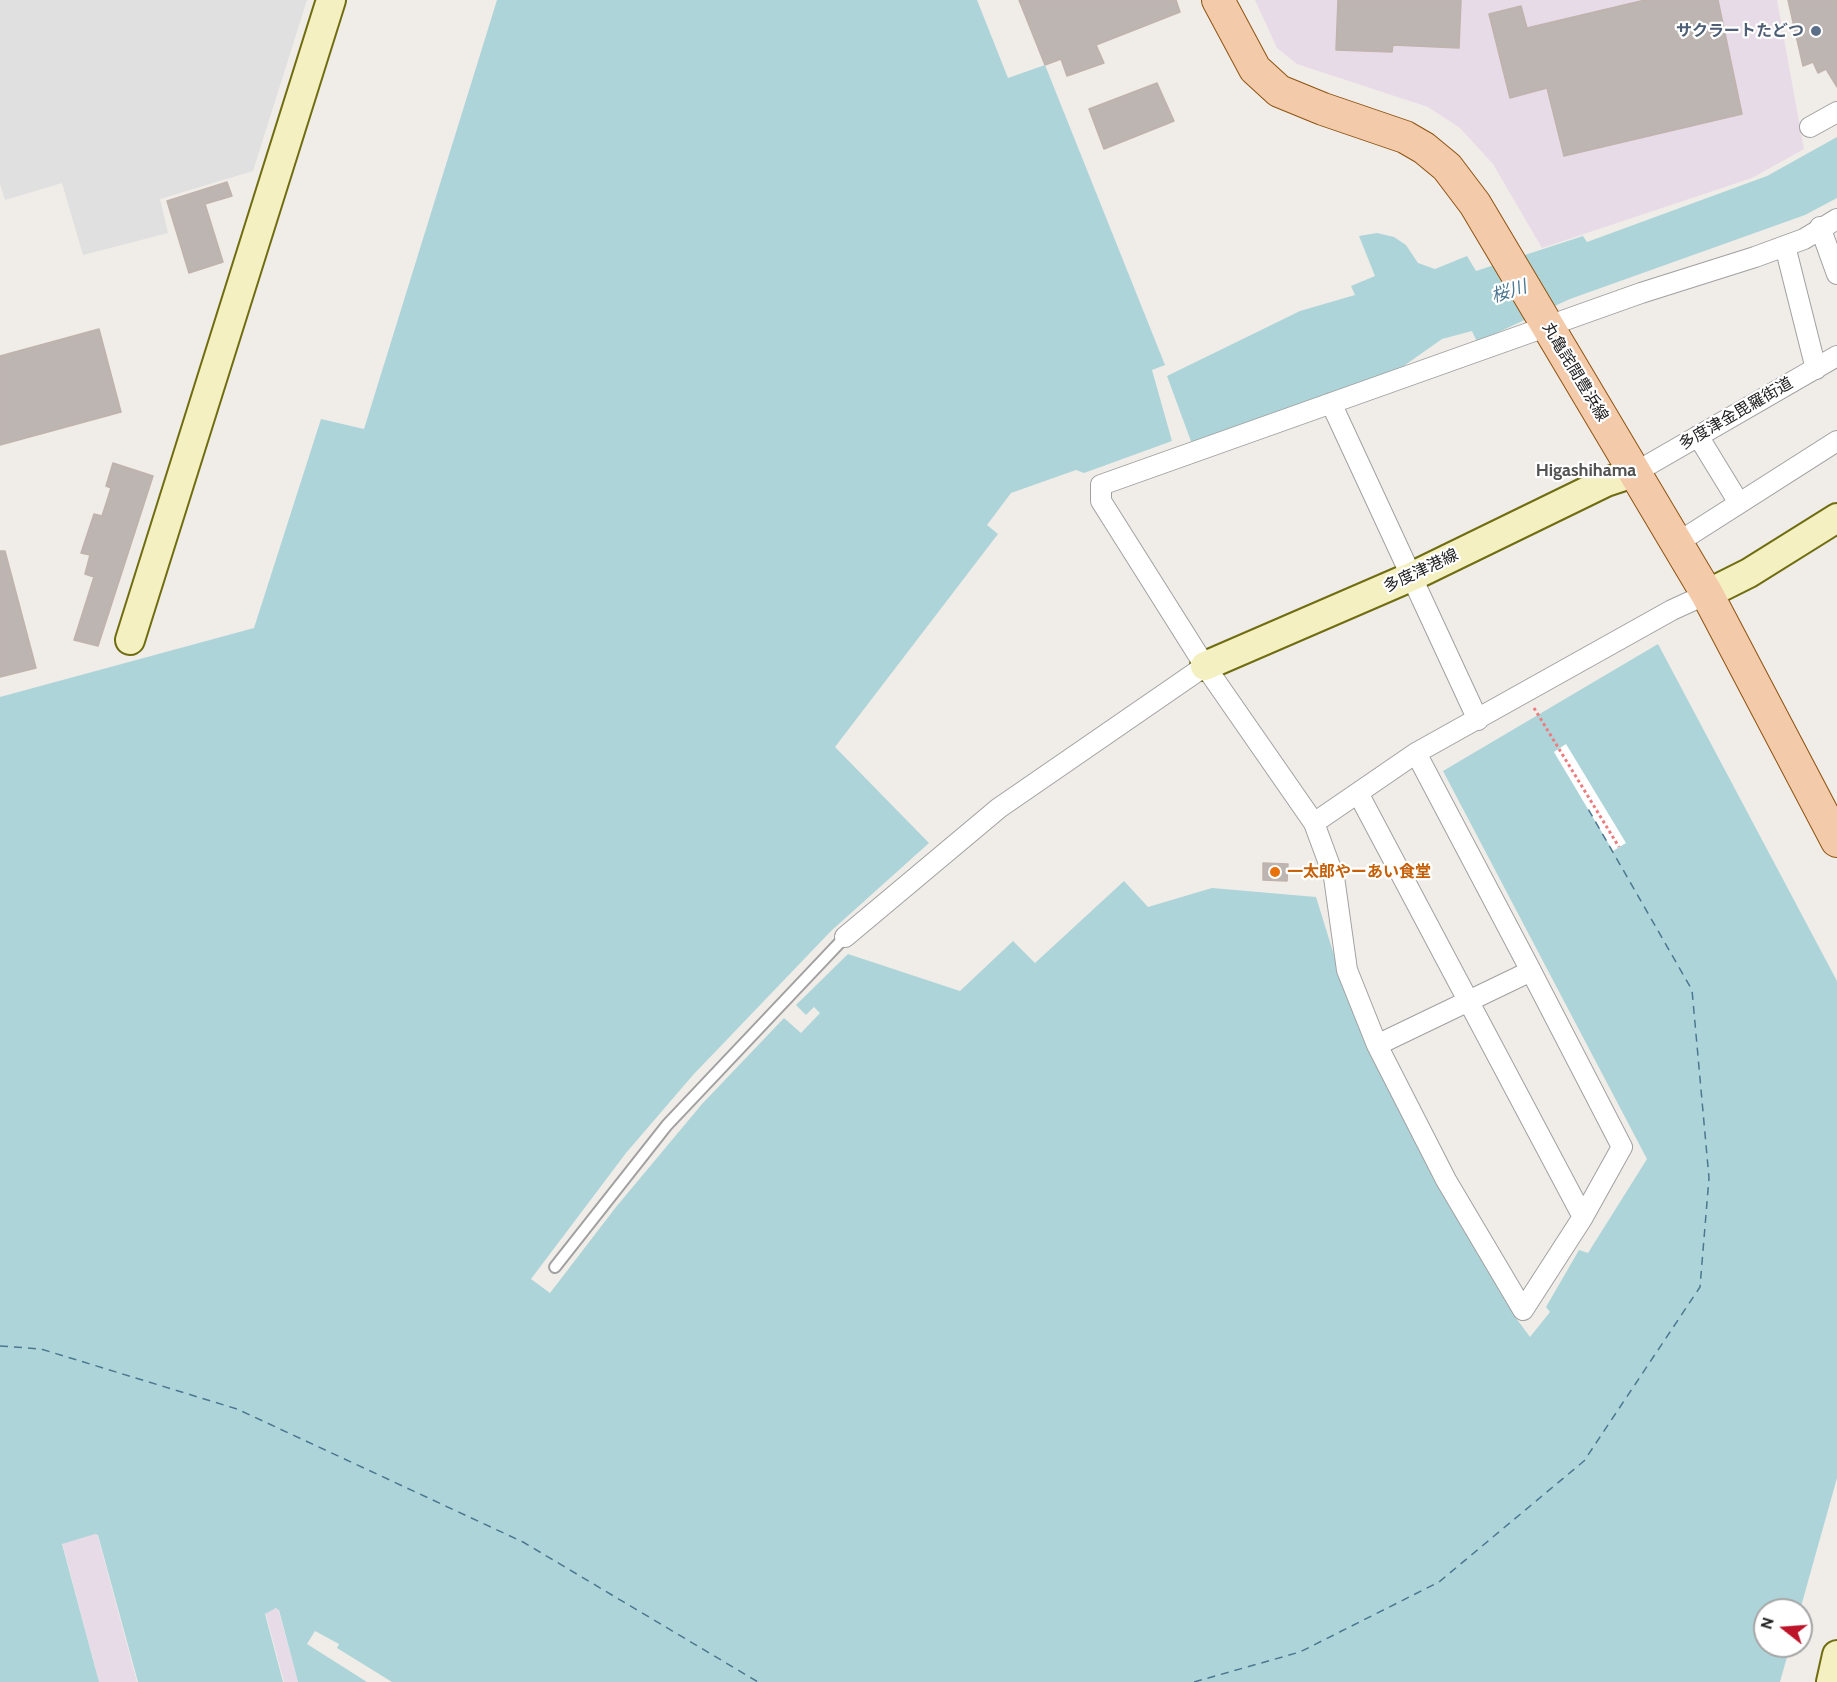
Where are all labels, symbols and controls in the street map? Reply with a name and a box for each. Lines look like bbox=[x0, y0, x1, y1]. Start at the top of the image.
place label: サクラートたどつ bbox=[1676, 21, 1804, 41]
marker: サクラートたどつ bbox=[1809, 24, 1823, 38]
water label: 桜川 bbox=[1489, 276, 1529, 308]
street label: 丸亀詫間豊浜線 bbox=[1538, 319, 1612, 425]
street label: 多度津金毘羅街道 bbox=[1676, 374, 1796, 454]
district label: Higashihama bbox=[1536, 460, 1636, 482]
street label: 多度津港線 bbox=[1381, 545, 1461, 597]
place label: 一太郎やーあい食堂 bbox=[1287, 862, 1431, 882]
marker: 一太郎やーあい食堂 bbox=[1268, 865, 1282, 879]
north arrow bbox=[1753, 1598, 1813, 1658]
text: N bbox=[1756, 1615, 1778, 1631]

